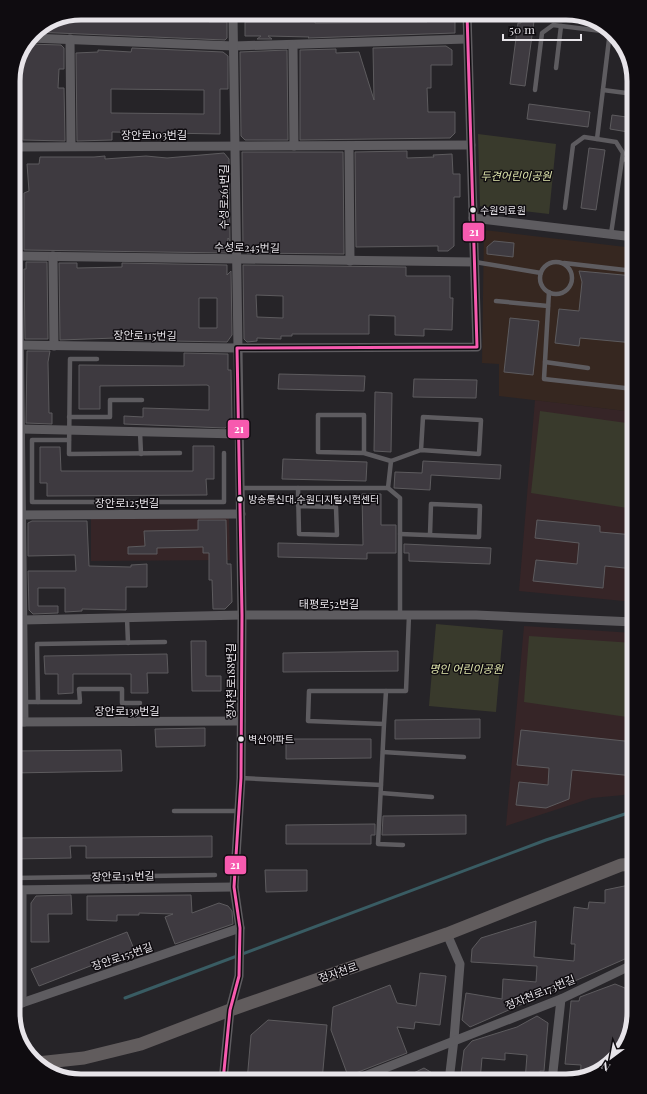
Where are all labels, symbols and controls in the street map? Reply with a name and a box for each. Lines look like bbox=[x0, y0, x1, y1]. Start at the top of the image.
scale bar bbox=[503, 16, 581, 42]
text: 50 m bbox=[509, 21, 535, 37]
street label: 장안로103번길 bbox=[121, 127, 187, 142]
street label: 수성로261번길 bbox=[216, 164, 231, 230]
park label: 두견어린이공원 bbox=[481, 168, 552, 183]
place label: 수원의료원 bbox=[480, 203, 526, 217]
marker: 수원의료원 bbox=[468, 205, 478, 215]
line badge: 21 bbox=[462, 222, 485, 242]
text: 21 bbox=[469, 224, 479, 239]
street label: 수성로245번길 bbox=[214, 239, 280, 255]
street label: 장안로115번길 bbox=[113, 327, 177, 343]
line badge: 21 bbox=[227, 419, 250, 439]
text: 21 bbox=[234, 421, 244, 436]
place label: 방송통신대.수원디지털시험센터 bbox=[248, 492, 379, 506]
marker: 방송통신대.수원디지털시험센터 bbox=[235, 494, 245, 504]
street label: 장안로125번길 bbox=[95, 495, 159, 510]
street label: 태평로52번길 bbox=[299, 596, 359, 611]
street label: 정자천로188번길 bbox=[223, 643, 238, 719]
park label: 명인 어린이공원 bbox=[429, 661, 504, 676]
street label: 장안로139번길 bbox=[94, 703, 160, 718]
place label: 벽산아파트 bbox=[248, 732, 294, 746]
marker: 벽산아파트 bbox=[236, 734, 246, 744]
line badge: 21 bbox=[224, 855, 247, 875]
text: 21 bbox=[230, 857, 240, 872]
street label: 장안로151번길 bbox=[91, 868, 155, 884]
street label: 장안로155번길 bbox=[89, 939, 155, 973]
street label: 정자천로 bbox=[316, 958, 360, 986]
street label: 정자천로173번길 bbox=[503, 971, 577, 1013]
north arrow bbox=[591, 1038, 631, 1078]
text: N bbox=[598, 1058, 613, 1075]

